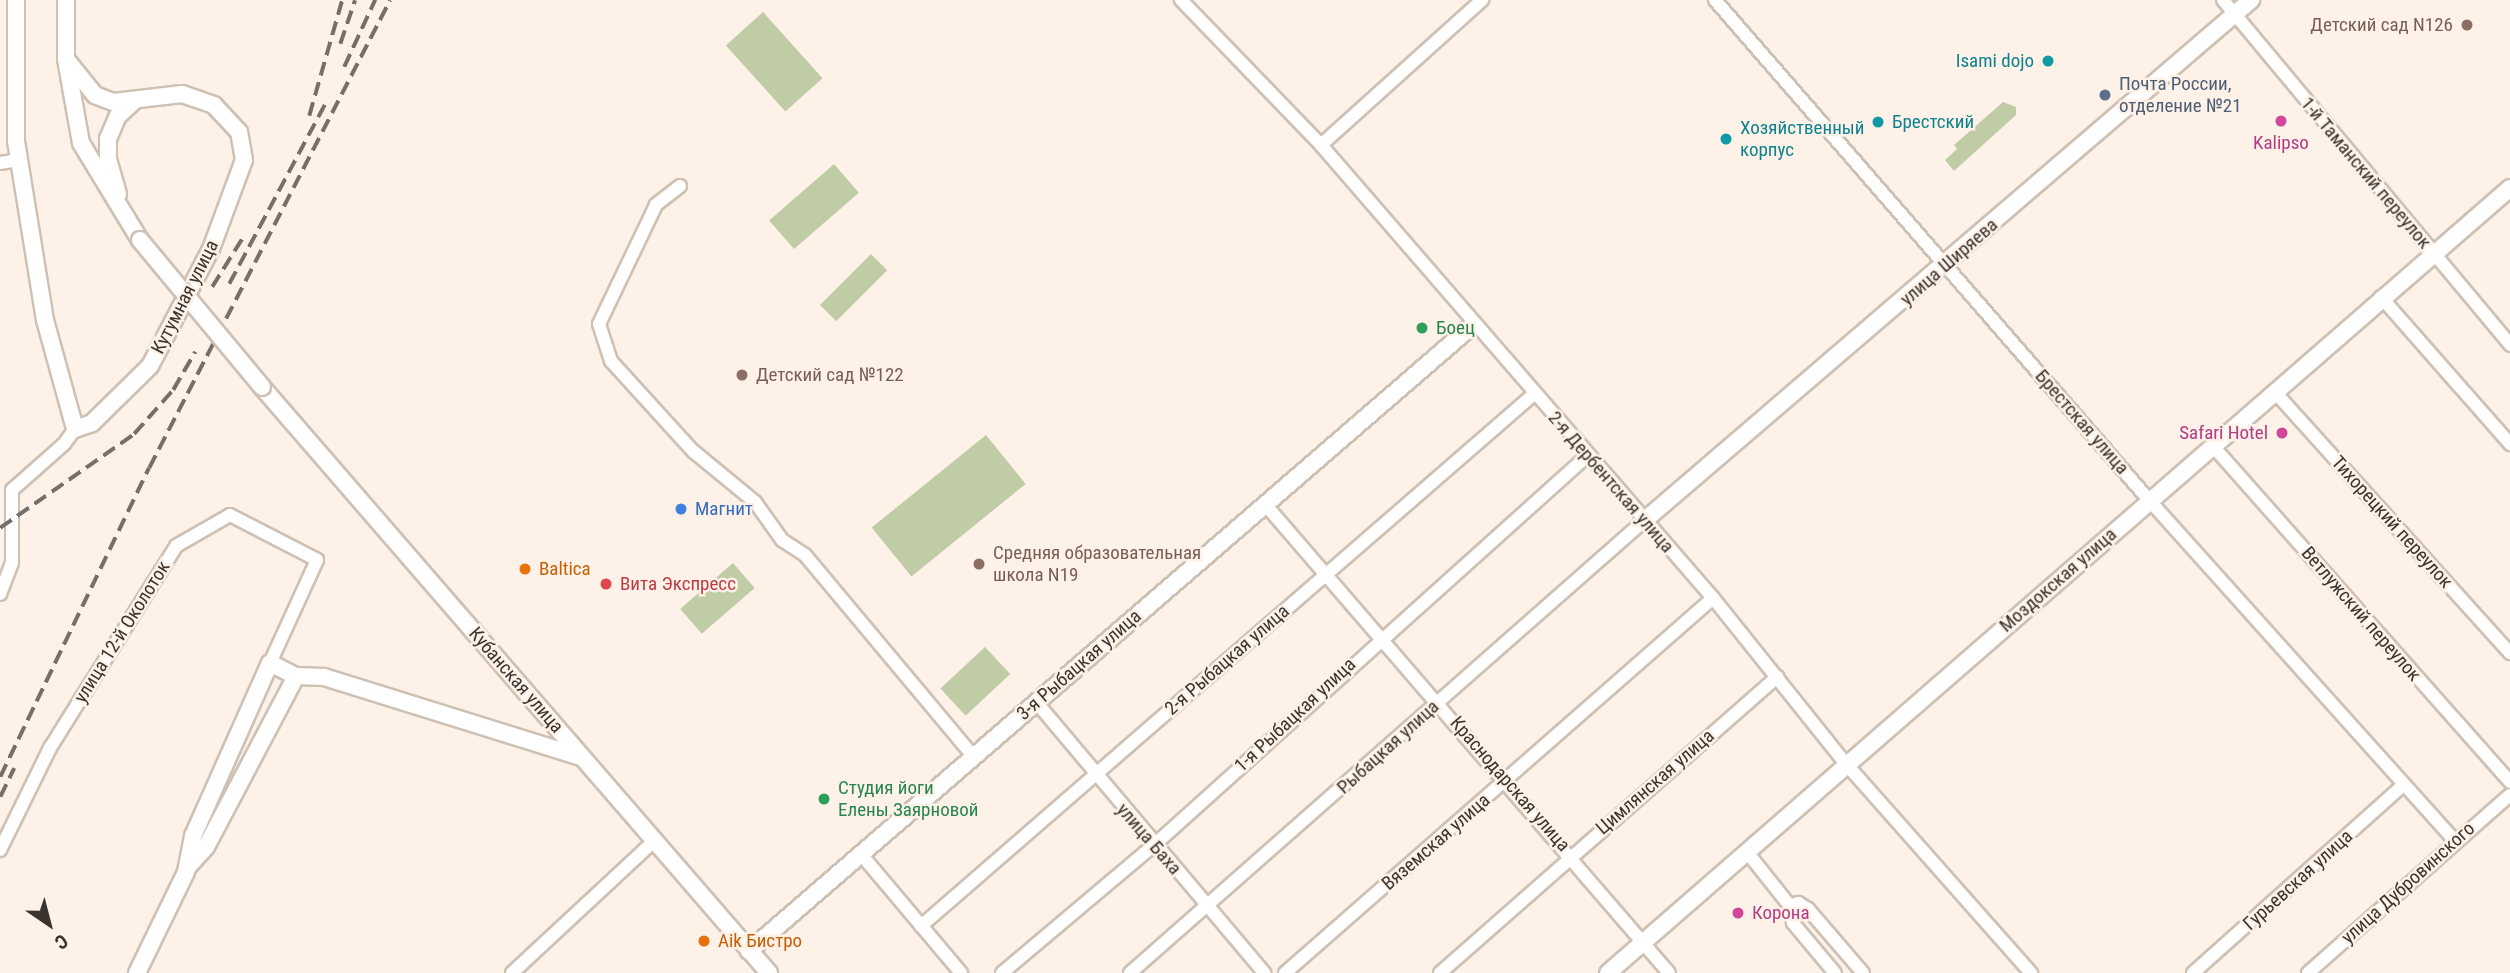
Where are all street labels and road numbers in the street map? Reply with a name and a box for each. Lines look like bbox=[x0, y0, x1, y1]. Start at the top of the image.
street label: 1-й Таманский переулок bbox=[2296, 92, 2436, 254]
street label: улица Ширяева bbox=[1896, 214, 2002, 310]
street label: Кутумная улица bbox=[147, 236, 223, 358]
street label: Брестская улица bbox=[2030, 365, 2134, 479]
street label: 2-я Дербентская улица bbox=[1543, 407, 1679, 557]
street label: Тихорецкий переулок bbox=[2327, 451, 2457, 593]
street label: Моздокская улица bbox=[1995, 523, 2121, 637]
street label: Ветлужский переулок bbox=[2296, 542, 2426, 686]
street label: улица 12-й Околоток bbox=[69, 557, 175, 707]
street label: 2-я Рыбацкая улица bbox=[1160, 600, 1294, 720]
street label: 3-я Рыбацкая улица bbox=[1012, 605, 1146, 725]
street label: Кубанская улица bbox=[464, 622, 568, 738]
street label: 1-я Рыбацкая улица bbox=[1230, 653, 1360, 777]
street label: Рыбацкая улица bbox=[1332, 695, 1444, 799]
street label: Краснодарская улица bbox=[1445, 712, 1575, 856]
street label: Цимлянская улица bbox=[1591, 724, 1719, 840]
street label: Вяземская улица bbox=[1377, 789, 1495, 895]
street label: улица Баха bbox=[1112, 799, 1186, 879]
street label: улица Дубровинского bbox=[2337, 817, 2479, 949]
street label: Гурьевская улица bbox=[2239, 825, 2357, 935]

